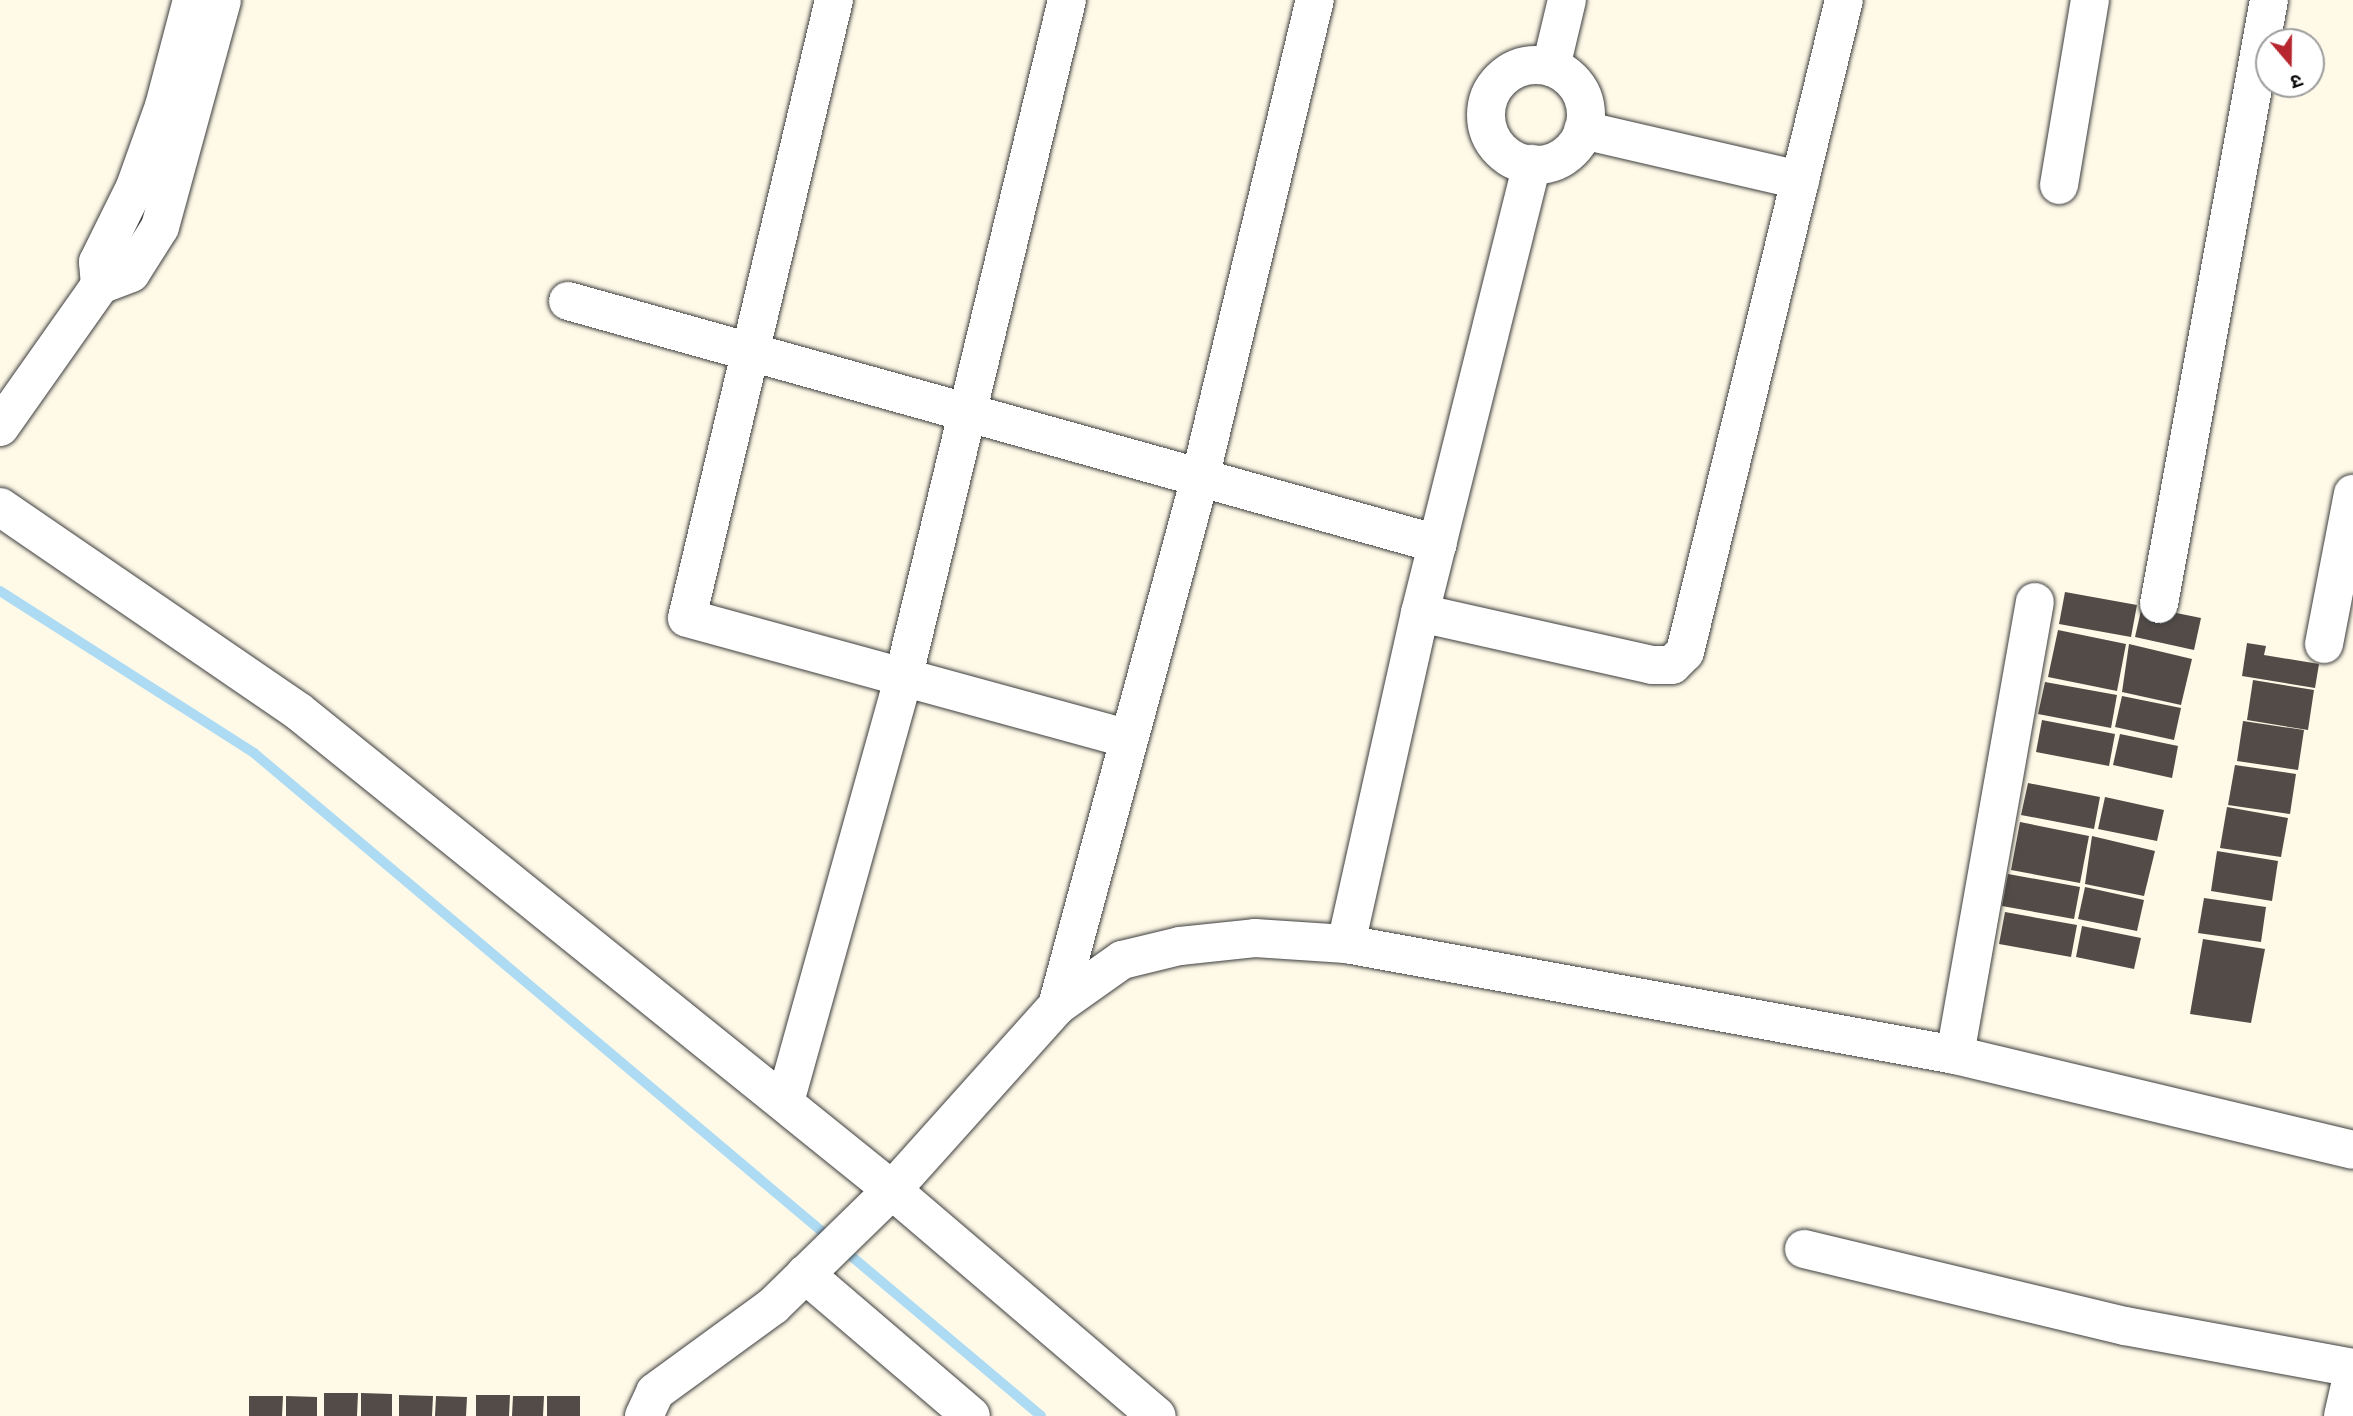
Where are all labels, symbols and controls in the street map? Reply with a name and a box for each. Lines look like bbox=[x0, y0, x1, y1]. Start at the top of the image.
north arrow bbox=[2255, 28, 2325, 98]
text: उ bbox=[2288, 70, 2305, 93]

